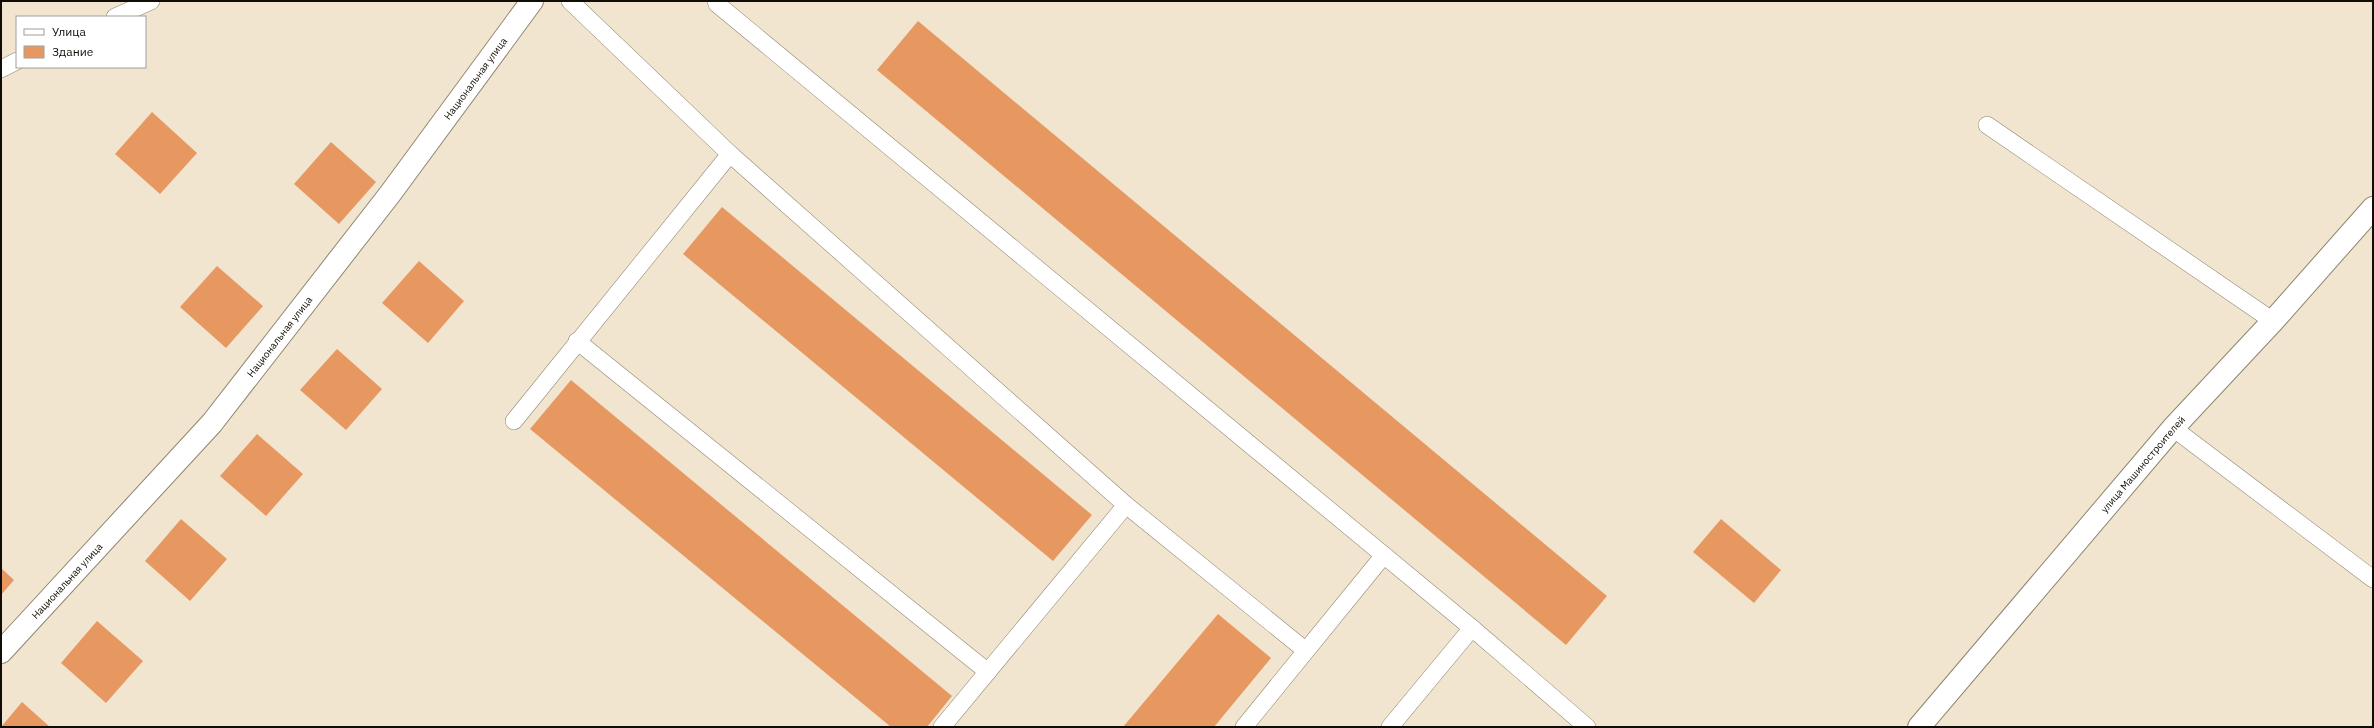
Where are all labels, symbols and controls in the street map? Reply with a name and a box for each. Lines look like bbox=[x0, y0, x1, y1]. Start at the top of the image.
legend bbox=[16, 16, 146, 68]
text: Улица bbox=[52, 24, 86, 39]
street label: Национальная улица bbox=[441, 34, 510, 122]
text: Здание bbox=[52, 44, 94, 59]
street label: Национальная улица bbox=[244, 293, 316, 380]
street label: улица Машиностроителей bbox=[2098, 413, 2188, 516]
street label: Национальная улица bbox=[29, 540, 106, 622]

